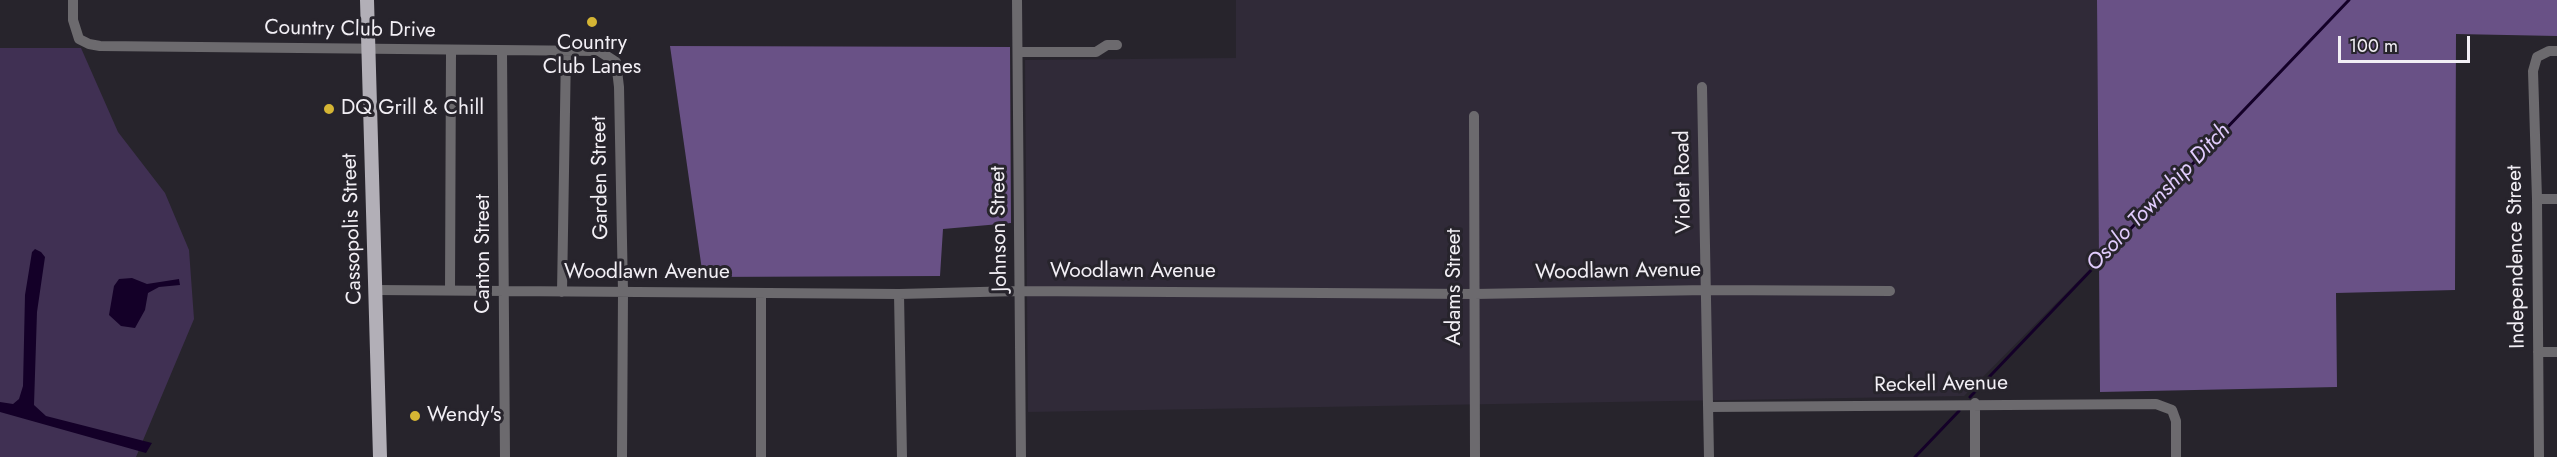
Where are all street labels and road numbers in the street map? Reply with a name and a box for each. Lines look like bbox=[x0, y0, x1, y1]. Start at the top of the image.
street label: Country Club Drive bbox=[264, 16, 436, 44]
street label: Garden Street bbox=[587, 116, 615, 240]
street label: Violet Road bbox=[1671, 130, 1697, 234]
street label: Cassopolis Street bbox=[338, 153, 368, 305]
street label: Independence Street bbox=[2503, 165, 2531, 349]
street label: Johnson Street bbox=[986, 166, 1014, 292]
street label: Canton Street bbox=[471, 194, 497, 314]
street label: Adams Street bbox=[1442, 228, 1468, 346]
street label: Woodlawn Avenue bbox=[1535, 258, 1701, 286]
street label: Woodlawn Avenue bbox=[1050, 259, 1216, 285]
street label: Woodlawn Avenue bbox=[564, 260, 730, 286]
street label: Reckell Avenue bbox=[1874, 371, 2008, 399]

